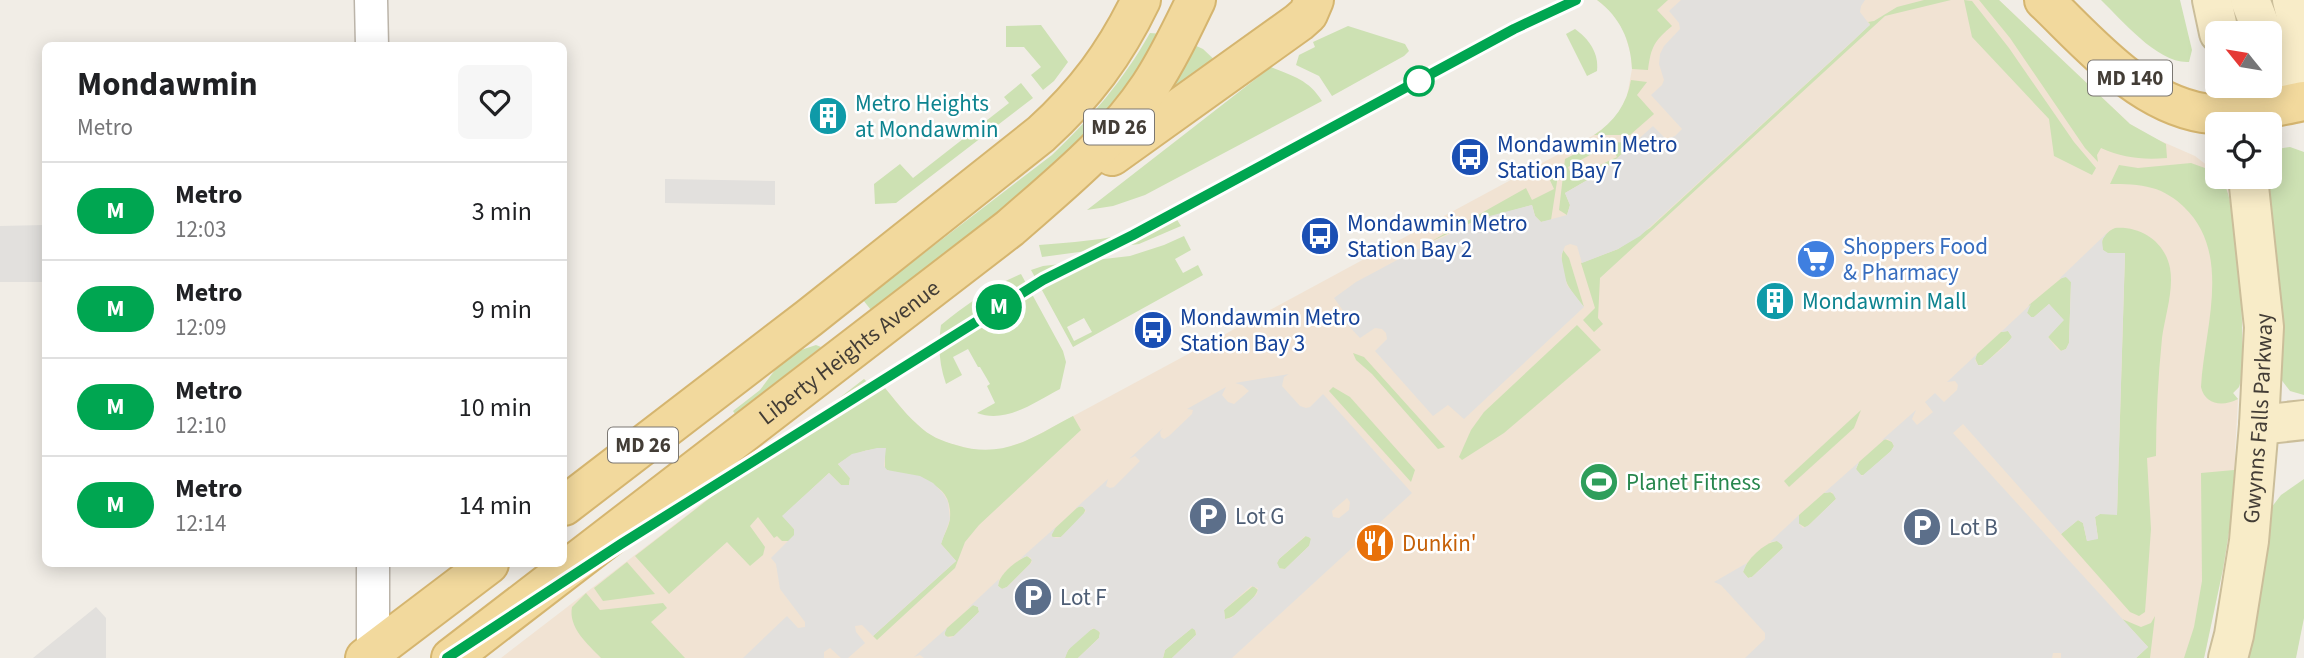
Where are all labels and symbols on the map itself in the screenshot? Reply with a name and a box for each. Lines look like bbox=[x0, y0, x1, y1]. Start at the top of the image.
north arrow bbox=[2205, 21, 2282, 98]
road number: MD 140 bbox=[2088, 60, 2172, 96]
unlabelled marker bbox=[1404, 66, 1434, 96]
place label: Metro Heights at Mondawmin bbox=[855, 87, 999, 146]
building icon: Metro Heights at Mondawmin bbox=[807, 95, 849, 137]
road number: MD 26 bbox=[1084, 110, 1154, 144]
place label: Mondawmin Metro Station Bay 7 bbox=[1497, 128, 1677, 187]
bus stop icon: Mondawmin Metro Station Bay 7 bbox=[1449, 136, 1491, 178]
place label: Mondawmin Metro Station Bay 2 bbox=[1347, 207, 1527, 266]
bus stop icon: Mondawmin Metro Station Bay 2 bbox=[1299, 215, 1341, 257]
place label: Shoppers Food & Pharmacy bbox=[1843, 230, 1988, 289]
supermarket icon: Shoppers Food & Pharmacy bbox=[1795, 238, 1837, 280]
street label: Liberty Heights Avenue bbox=[752, 272, 947, 433]
building icon: Mondawmin Mall bbox=[1754, 280, 1796, 322]
line badge: M bbox=[976, 284, 1022, 330]
place label: Mondawmin Mall bbox=[1802, 285, 1967, 318]
place label: Mondawmin Metro Station Bay 3 bbox=[1180, 301, 1360, 360]
bus stop icon: Mondawmin Metro Station Bay 3 bbox=[1132, 309, 1174, 351]
street label: Gwynns Falls Parkway bbox=[2235, 311, 2281, 525]
road number: MD 26 bbox=[608, 428, 678, 462]
sports icon: Planet Fitness bbox=[1578, 461, 1620, 503]
place label: Planet Fitness bbox=[1626, 466, 1761, 499]
parking icon: Lot G bbox=[1187, 495, 1229, 537]
place label: Lot G bbox=[1235, 500, 1285, 533]
parking icon: Lot B bbox=[1901, 506, 1943, 548]
place label: Lot B bbox=[1949, 511, 1998, 544]
restaurant icon: Dunkin' bbox=[1354, 522, 1396, 564]
place label: Dunkin' bbox=[1402, 527, 1477, 560]
parking icon: Lot F bbox=[1012, 576, 1054, 618]
place label: Lot F bbox=[1060, 581, 1107, 614]

